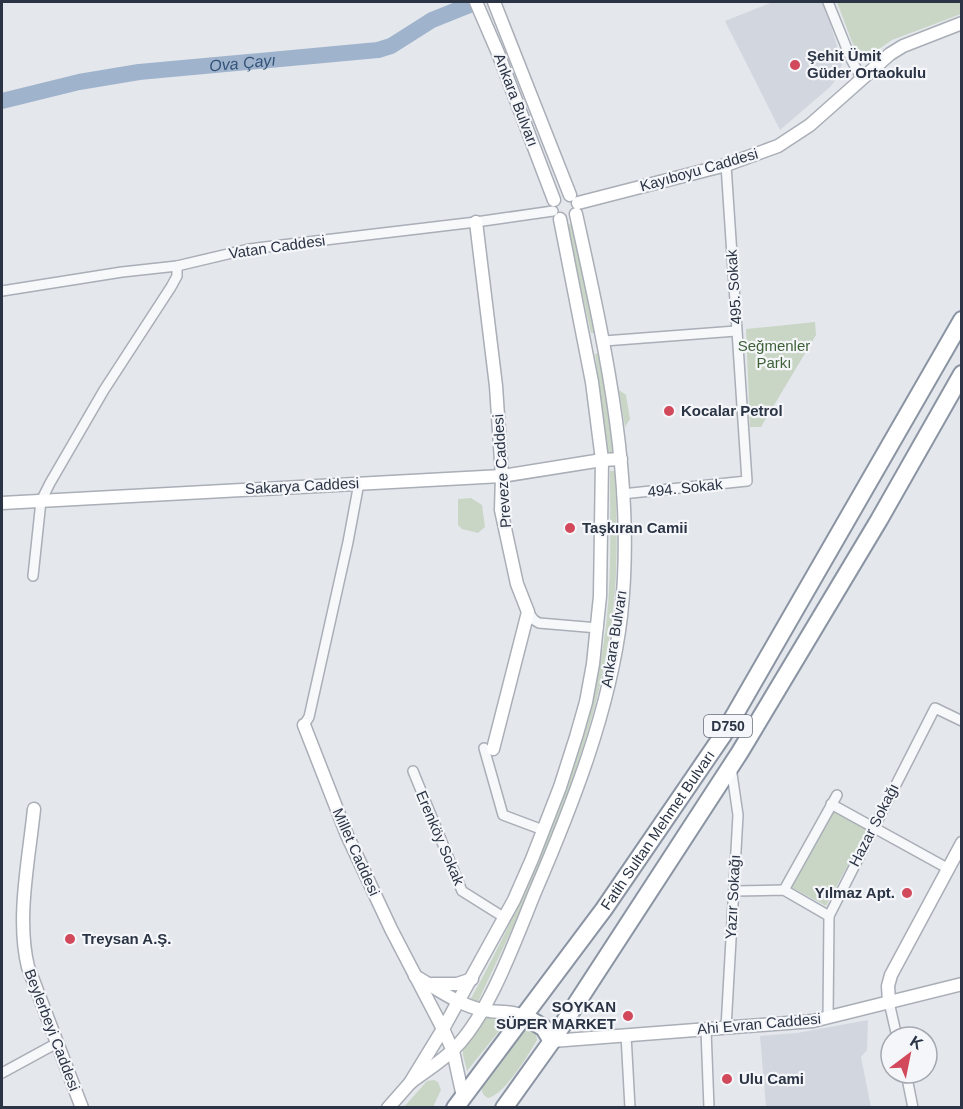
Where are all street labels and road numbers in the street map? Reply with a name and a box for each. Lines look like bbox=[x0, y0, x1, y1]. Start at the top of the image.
street label: Ankara Bulvarı bbox=[491, 51, 542, 149]
street label: Kayıboyu Caddesi bbox=[638, 145, 760, 194]
street label: Vatan Caddesi bbox=[228, 231, 326, 262]
street label: 495. Sokak bbox=[722, 249, 745, 325]
street label: Preveze Caddesi bbox=[489, 413, 514, 529]
street label: Sakarya Caddesi bbox=[244, 474, 359, 497]
street label: 494. Sokak bbox=[647, 475, 724, 500]
street label: Ankara Bulvarı bbox=[597, 589, 630, 689]
road number: D750 bbox=[704, 715, 752, 737]
street label: Fatih Sultan Mehmet Bulvarı bbox=[597, 747, 718, 913]
street label: Hazar Sokağı bbox=[845, 780, 902, 869]
street label: Erenköy Sokak bbox=[413, 788, 468, 888]
street label: Millet Caddesi bbox=[330, 805, 383, 898]
street label: Yazır Sokağı bbox=[722, 854, 743, 940]
street label: Beylerbeyi Caddesi bbox=[21, 966, 84, 1093]
street label: Ahi Evran Caddesi bbox=[696, 1010, 822, 1037]

